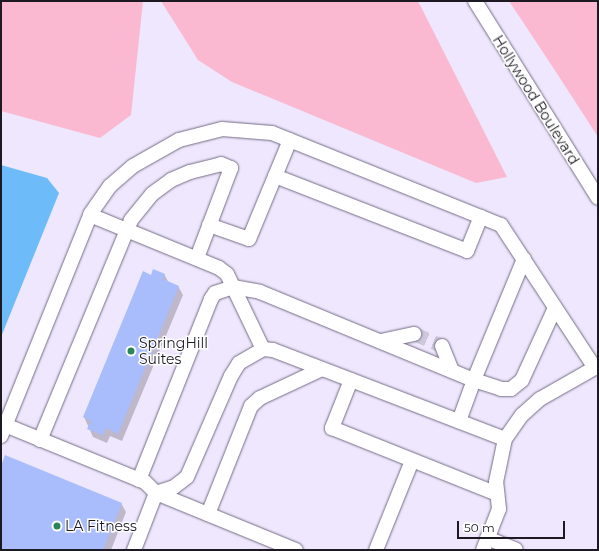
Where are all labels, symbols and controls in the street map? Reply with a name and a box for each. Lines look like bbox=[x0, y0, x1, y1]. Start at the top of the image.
street label: Hollywood Boulevard bbox=[489, 32, 583, 168]
place label: SpringHill Suites bbox=[139, 335, 208, 368]
marker: SpringHill Suites bbox=[126, 346, 136, 356]
scale bar bbox=[459, 513, 567, 539]
place label: LA Fitness bbox=[65, 518, 137, 534]
text: 50 m bbox=[464, 520, 495, 535]
marker: LA Fitness bbox=[52, 521, 62, 531]

